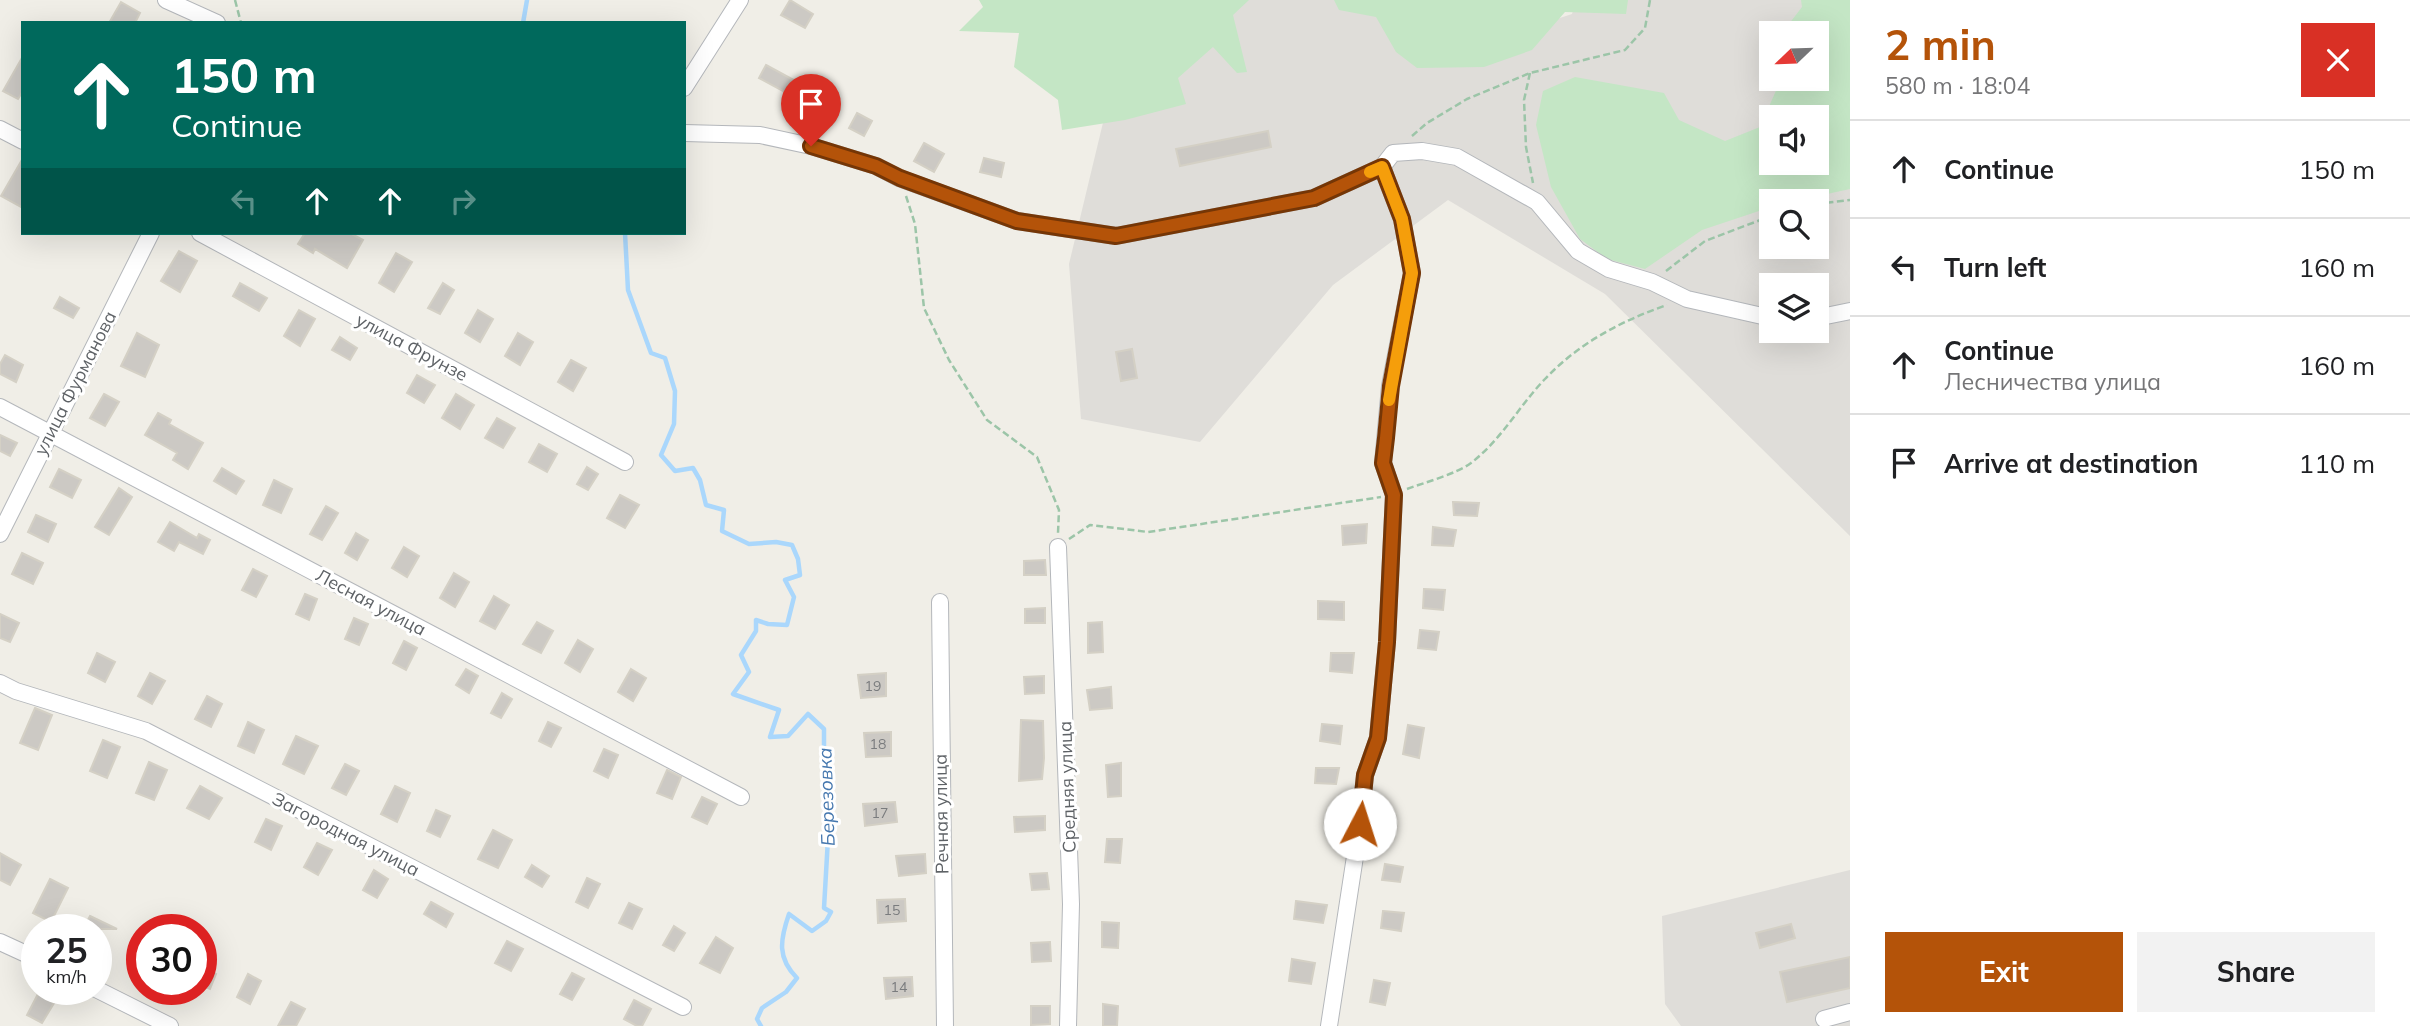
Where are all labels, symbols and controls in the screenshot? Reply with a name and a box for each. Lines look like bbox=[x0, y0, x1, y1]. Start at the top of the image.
text: 2 min bbox=[1885, 18, 1996, 71]
north arrow bbox=[1759, 21, 1829, 91]
map controls bbox=[1759, 21, 1829, 343]
button: close bbox=[2301, 23, 2375, 97]
text: 150 m bbox=[171, 44, 317, 105]
icon: ahead bbox=[56, 49, 147, 140]
text: 580 m · 18:04 bbox=[1885, 71, 2030, 100]
pin bbox=[781, 74, 841, 146]
icon: arrive bbox=[792, 85, 830, 123]
text: Continue bbox=[171, 105, 302, 145]
button: sound bbox=[1759, 105, 1829, 175]
icon: ahead bbox=[1885, 150, 1923, 188]
text: Continue bbox=[1944, 153, 2054, 186]
text: 150 m bbox=[2299, 153, 2375, 186]
icon: left bbox=[225, 182, 263, 220]
icon: ahead bbox=[298, 182, 336, 220]
icon: ahead bbox=[371, 182, 409, 220]
icon: right bbox=[444, 182, 482, 220]
button: search bbox=[1759, 189, 1829, 259]
icon: left bbox=[1885, 248, 1923, 286]
text: Turn left bbox=[1944, 251, 2046, 284]
text: 160 m bbox=[2299, 251, 2375, 284]
button: layers bbox=[1759, 273, 1829, 343]
street label: улица Фурманова bbox=[29, 307, 121, 459]
street label: улица Фрунзе bbox=[352, 308, 472, 386]
text: Continue bbox=[1944, 334, 2054, 367]
icon: ahead bbox=[1885, 346, 1923, 384]
text: 160 m bbox=[2299, 349, 2375, 382]
text: Лесничества улица bbox=[1944, 367, 2161, 396]
icon: arrive bbox=[1885, 444, 1923, 482]
text: Arrive at destination bbox=[1944, 447, 2199, 480]
text: 110 m bbox=[2299, 447, 2375, 480]
street label: Лесная улица bbox=[312, 563, 430, 641]
house number: 19 bbox=[865, 677, 881, 695]
street label: Средняя улица bbox=[1053, 721, 1081, 853]
house number: 18 bbox=[870, 735, 886, 753]
water label: Березовка bbox=[812, 747, 840, 847]
street label: Речная улица bbox=[928, 754, 954, 874]
street label: Загородная улица bbox=[268, 787, 424, 881]
position arrow bbox=[1323, 787, 1397, 861]
house number: 17 bbox=[872, 804, 888, 822]
house number: 15 bbox=[884, 901, 900, 919]
speed limit sign: 30 bbox=[126, 914, 217, 1005]
text: 25 bbox=[45, 928, 88, 972]
button: Exit bbox=[1885, 932, 2123, 1012]
button: Share bbox=[2137, 932, 2375, 1012]
text: km/h bbox=[46, 965, 87, 988]
house number: 14 bbox=[891, 978, 908, 996]

